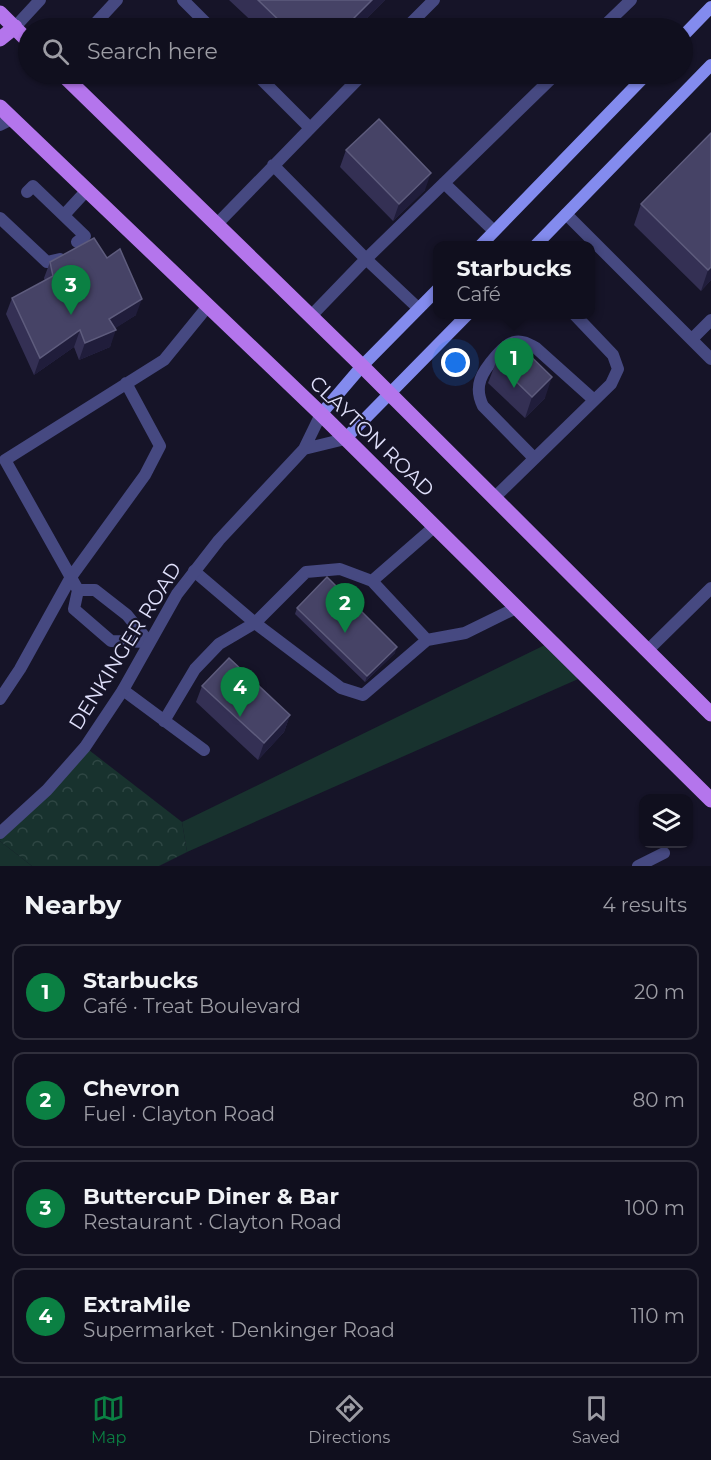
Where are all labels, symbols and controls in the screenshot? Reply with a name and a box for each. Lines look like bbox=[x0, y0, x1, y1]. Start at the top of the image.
search box bbox=[18, 18, 693, 84]
icon: search bbox=[39, 35, 72, 68]
text: Search here bbox=[87, 38, 218, 65]
popup bbox=[433, 241, 595, 319]
text: Starbucks bbox=[456, 255, 572, 282]
pin: 3 bbox=[52, 266, 90, 315]
text: Café bbox=[456, 282, 501, 306]
pin: 1 bbox=[494, 338, 534, 388]
your location bbox=[441, 348, 470, 377]
street label: CLAYTON ROAD bbox=[305, 371, 439, 501]
street label: DENKINGER ROAD bbox=[64, 558, 186, 734]
pin: 2 bbox=[326, 584, 364, 633]
pin: 4 bbox=[220, 668, 260, 717]
map controls bbox=[639, 794, 693, 848]
button: layers bbox=[639, 794, 693, 848]
text: Nearby bbox=[24, 889, 121, 921]
text: 4 results bbox=[602, 893, 687, 917]
text: Starbucks bbox=[83, 967, 198, 994]
text: 1 bbox=[42, 980, 49, 1004]
text: 20 m bbox=[634, 980, 685, 1004]
text: Café · Treat Boulevard bbox=[83, 994, 301, 1018]
text: Chevron bbox=[83, 1075, 180, 1102]
text: 2 bbox=[40, 1088, 51, 1112]
text: 80 m bbox=[633, 1088, 685, 1112]
text: Fuel · Clayton Road bbox=[83, 1102, 275, 1126]
text: ButtercuP Diner & Bar bbox=[83, 1183, 339, 1210]
text: 3 bbox=[40, 1196, 51, 1220]
text: 100 m bbox=[625, 1196, 685, 1220]
text: Restaurant · Clayton Road bbox=[83, 1210, 342, 1234]
text: ExtraMile bbox=[83, 1291, 191, 1318]
text: 4 bbox=[39, 1304, 52, 1328]
text: 110 m bbox=[631, 1304, 685, 1328]
text: Supermarket · Denkinger Road bbox=[83, 1318, 395, 1342]
tab: Map bbox=[91, 1392, 126, 1447]
tab: Directions bbox=[308, 1392, 390, 1447]
tab: Saved bbox=[572, 1392, 620, 1447]

